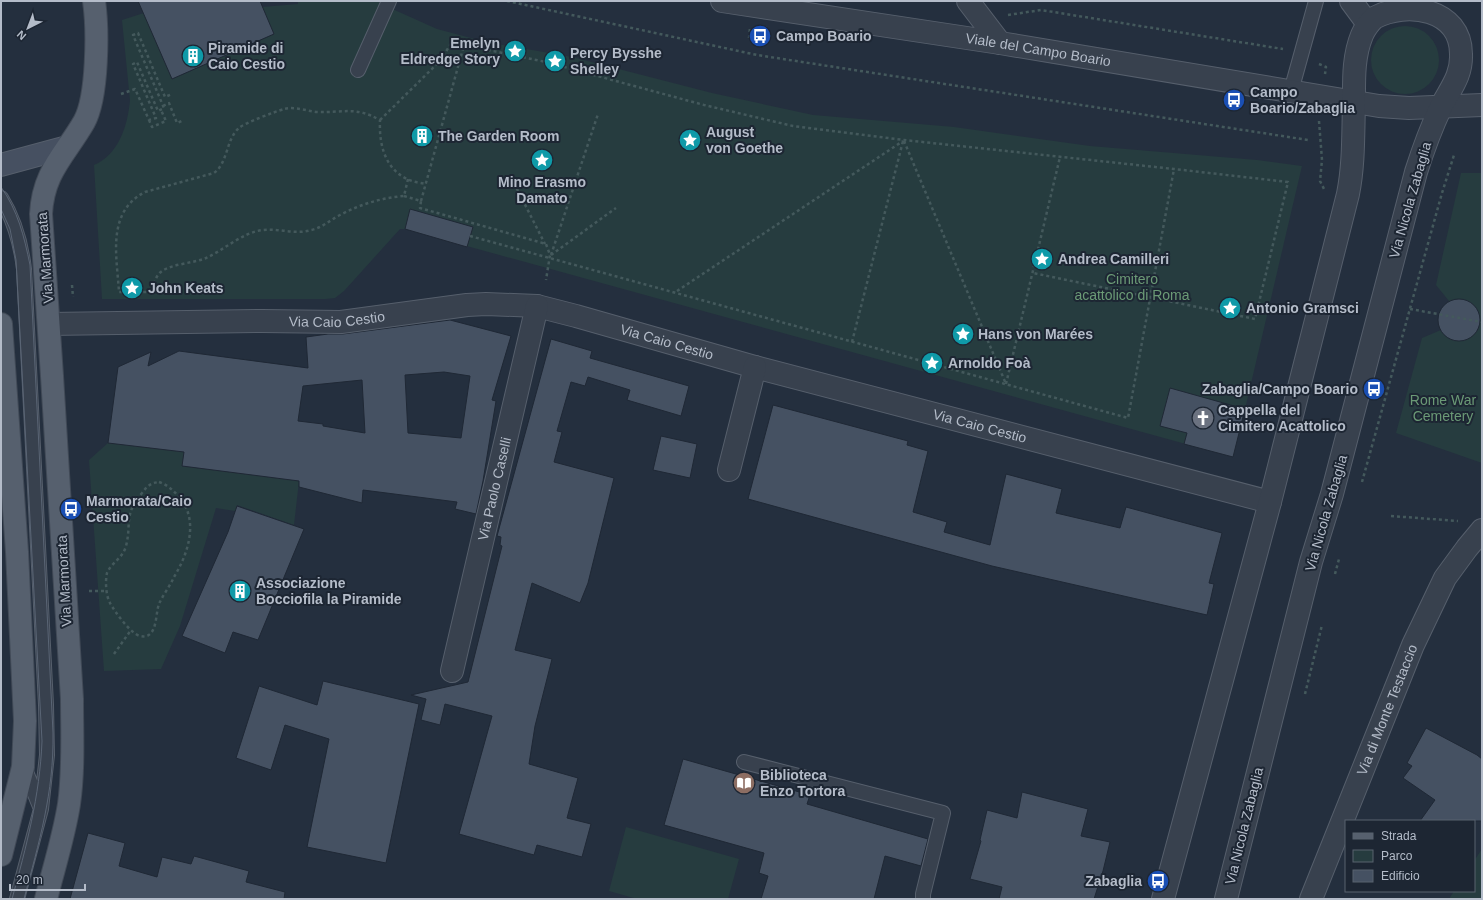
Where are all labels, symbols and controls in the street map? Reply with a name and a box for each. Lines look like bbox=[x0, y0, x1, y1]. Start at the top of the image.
north arrow bbox=[8, 8, 48, 48]
bus stop icon: Campo Boario bbox=[747, 23, 773, 49]
text: N bbox=[14, 28, 28, 43]
place label: Campo Boario bbox=[776, 28, 872, 44]
street label: Viale del Campo Boario bbox=[965, 30, 1112, 69]
place label: Emelyn Eldredge Story bbox=[400, 35, 500, 67]
place icon: Emelyn Eldredge Story bbox=[502, 38, 528, 64]
place label: Piramide di Caio Cestio bbox=[208, 40, 285, 72]
building icon: Piramide di Caio Cestio bbox=[180, 43, 206, 69]
place label: Percy Bysshe Shelley bbox=[570, 45, 662, 77]
place icon: Percy Bysshe Shelley bbox=[542, 48, 568, 74]
place label: Campo Boario/Zabaglia bbox=[1250, 84, 1355, 116]
bus stop icon: Campo Boario/Zabaglia bbox=[1221, 87, 1247, 113]
building icon: The Garden Room bbox=[409, 123, 435, 149]
place label: August von Goethe bbox=[706, 124, 783, 156]
place icon: August von Goethe bbox=[677, 127, 703, 153]
place label: The Garden Room bbox=[438, 128, 559, 144]
street label: Via Nicola Zabaglia bbox=[1386, 140, 1434, 260]
place icon: Mino Erasmo Damato bbox=[529, 147, 555, 173]
place label: Mino Erasmo Damato bbox=[498, 174, 586, 206]
street label: Via Marmorata bbox=[34, 212, 56, 304]
place icon: Andrea Camilleri bbox=[1029, 246, 1055, 272]
place label: Andrea Camilleri bbox=[1058, 251, 1169, 267]
park label: Cimitero acattolico di Roma bbox=[1074, 271, 1190, 303]
place icon: John Keats bbox=[119, 275, 145, 301]
place label: John Keats bbox=[148, 280, 224, 296]
place icon: Antonio Gramsci bbox=[1217, 295, 1243, 321]
place label: Antonio Gramsci bbox=[1246, 300, 1359, 316]
street label: Via Caio Cestio bbox=[289, 308, 386, 330]
street label: Via Caio Cestio bbox=[618, 321, 716, 363]
place icon: Hans von Marées bbox=[950, 321, 976, 347]
place label: Hans von Marées bbox=[978, 326, 1093, 342]
place icon: Arnoldo Foà bbox=[919, 350, 945, 376]
place label: Arnoldo Foà bbox=[948, 355, 1031, 371]
bus stop icon: Zabaglia/Campo Boario bbox=[1361, 376, 1387, 402]
place label: Zabaglia/Campo Boario bbox=[1202, 381, 1358, 397]
park label: Rome War Cemetery bbox=[1410, 392, 1477, 424]
place label: Cappella del Cimitero Acattolico bbox=[1218, 402, 1346, 434]
church icon: Cappella del Cimitero Acattolico bbox=[1190, 405, 1216, 431]
street label: Via Caio Cestio bbox=[931, 406, 1029, 446]
street label: Via Paolo Caselli bbox=[475, 436, 514, 542]
street label: Via Nicola Zabaglia bbox=[1302, 453, 1350, 573]
place label: Marmorata/Caio Cestio bbox=[86, 493, 192, 525]
bus stop icon: Marmorata/Caio Cestio bbox=[58, 496, 84, 522]
street label: Via Marmorata bbox=[54, 535, 74, 627]
place label: Associazione Bocciofila la Piramide bbox=[256, 575, 402, 607]
building icon: Associazione Bocciofila la Piramide bbox=[227, 578, 253, 604]
street label: Via di Monte Testaccio bbox=[1354, 642, 1421, 778]
street label: Via Nicola Zabaglia bbox=[1222, 765, 1266, 886]
place label: Biblioteca Enzo Tortora bbox=[760, 767, 846, 799]
library icon: Biblioteca Enzo Tortora bbox=[731, 770, 757, 796]
legend bbox=[1345, 820, 1475, 892]
text: Strada bbox=[1381, 829, 1417, 843]
text: Parco bbox=[1381, 849, 1413, 863]
scale bar bbox=[10, 866, 85, 892]
bus stop icon: Zabaglia bbox=[1145, 868, 1171, 894]
text: Edificio bbox=[1381, 869, 1420, 883]
text: 20 m bbox=[16, 873, 43, 887]
place label: Zabaglia bbox=[1085, 873, 1142, 889]

